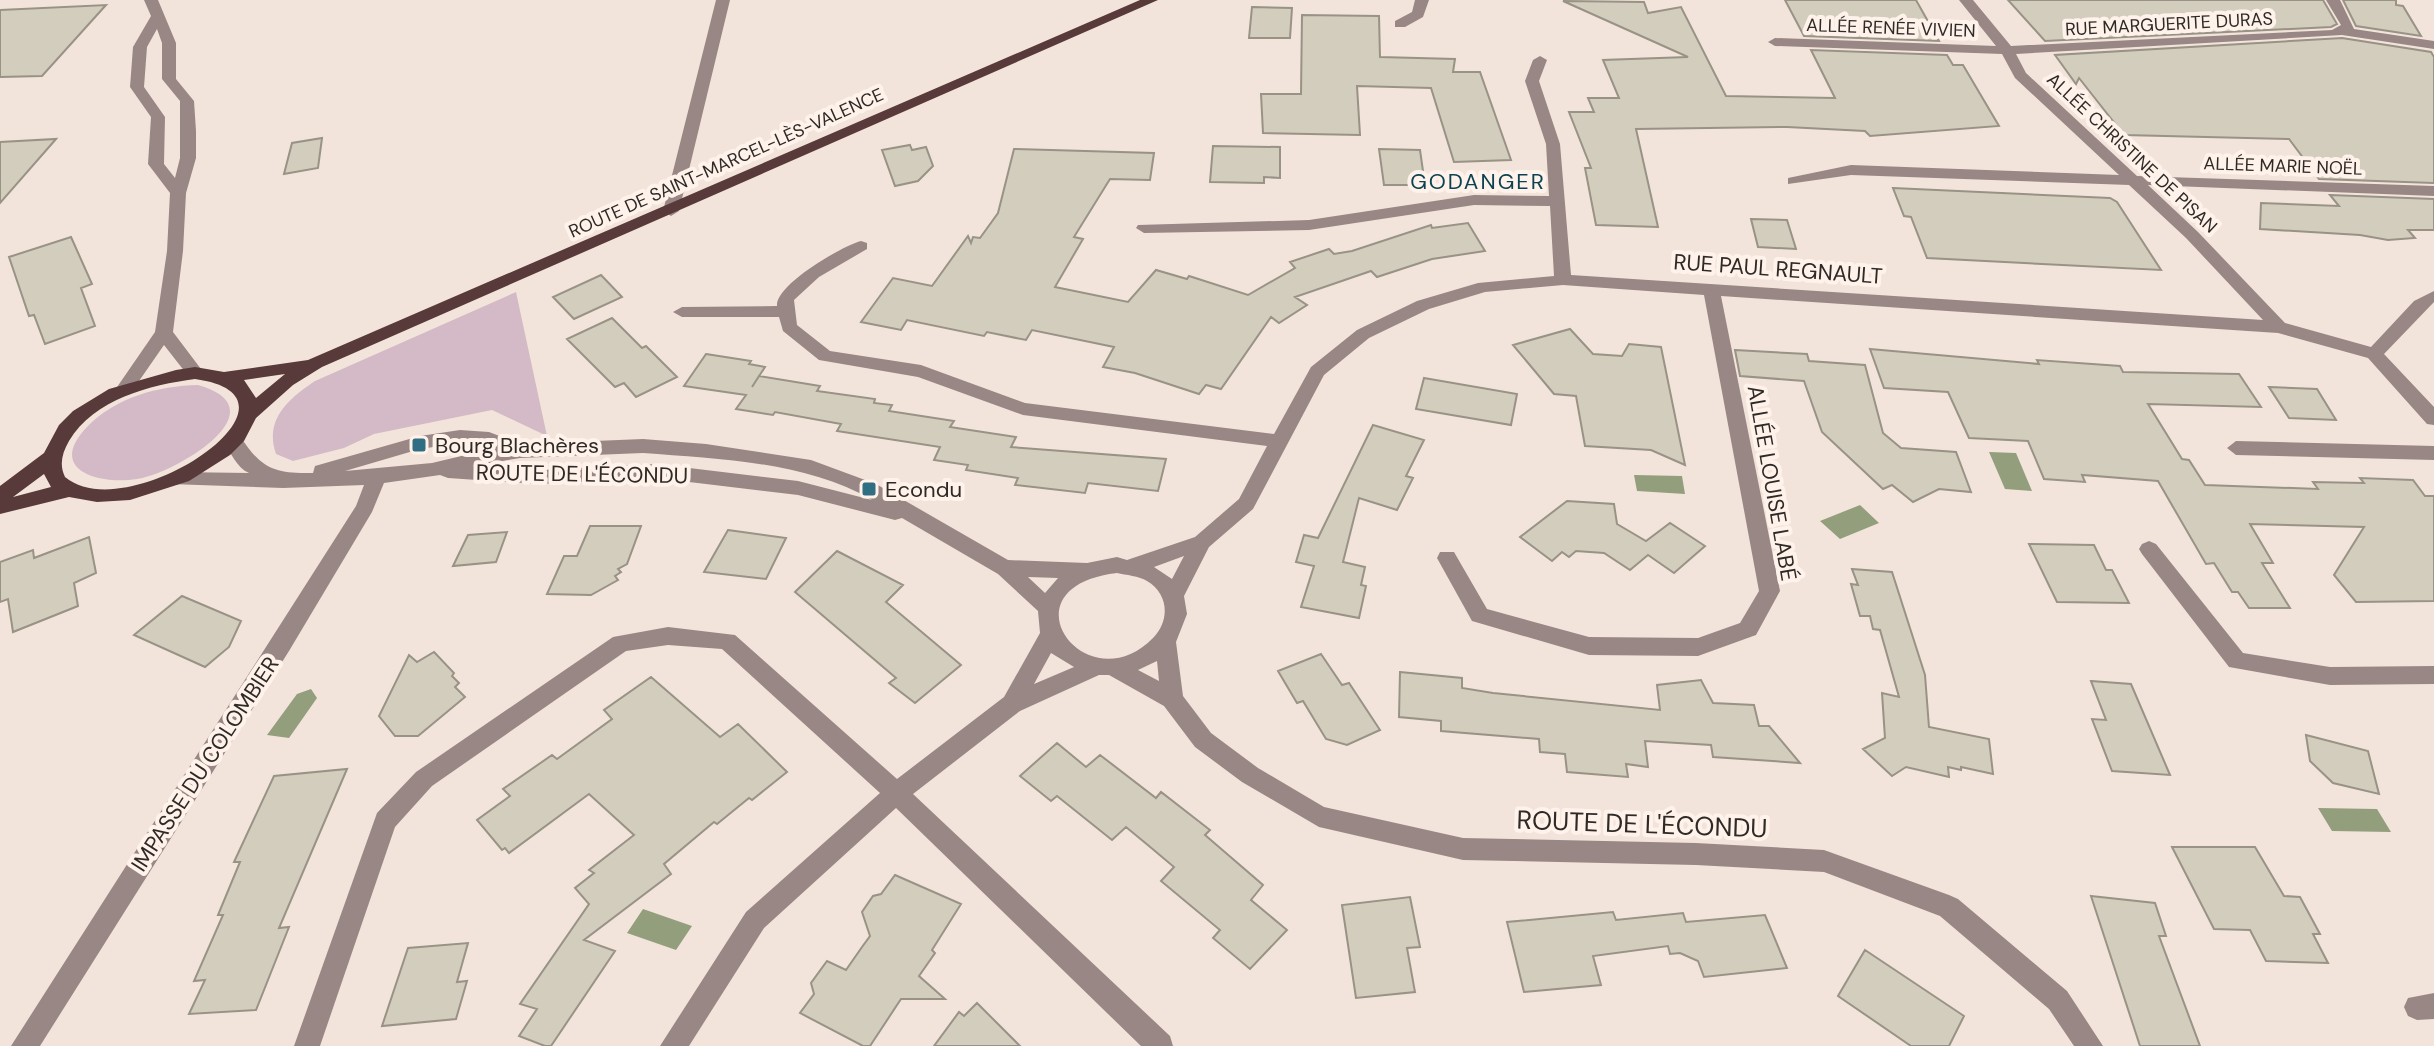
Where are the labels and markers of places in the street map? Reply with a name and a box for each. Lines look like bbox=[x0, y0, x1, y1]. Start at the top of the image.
place label: Bourg Blachères bbox=[435, 431, 599, 460]
marker: Bourg Blachères bbox=[410, 436, 428, 454]
place label: Econdu bbox=[885, 475, 962, 504]
marker: Econdu bbox=[860, 480, 878, 498]

